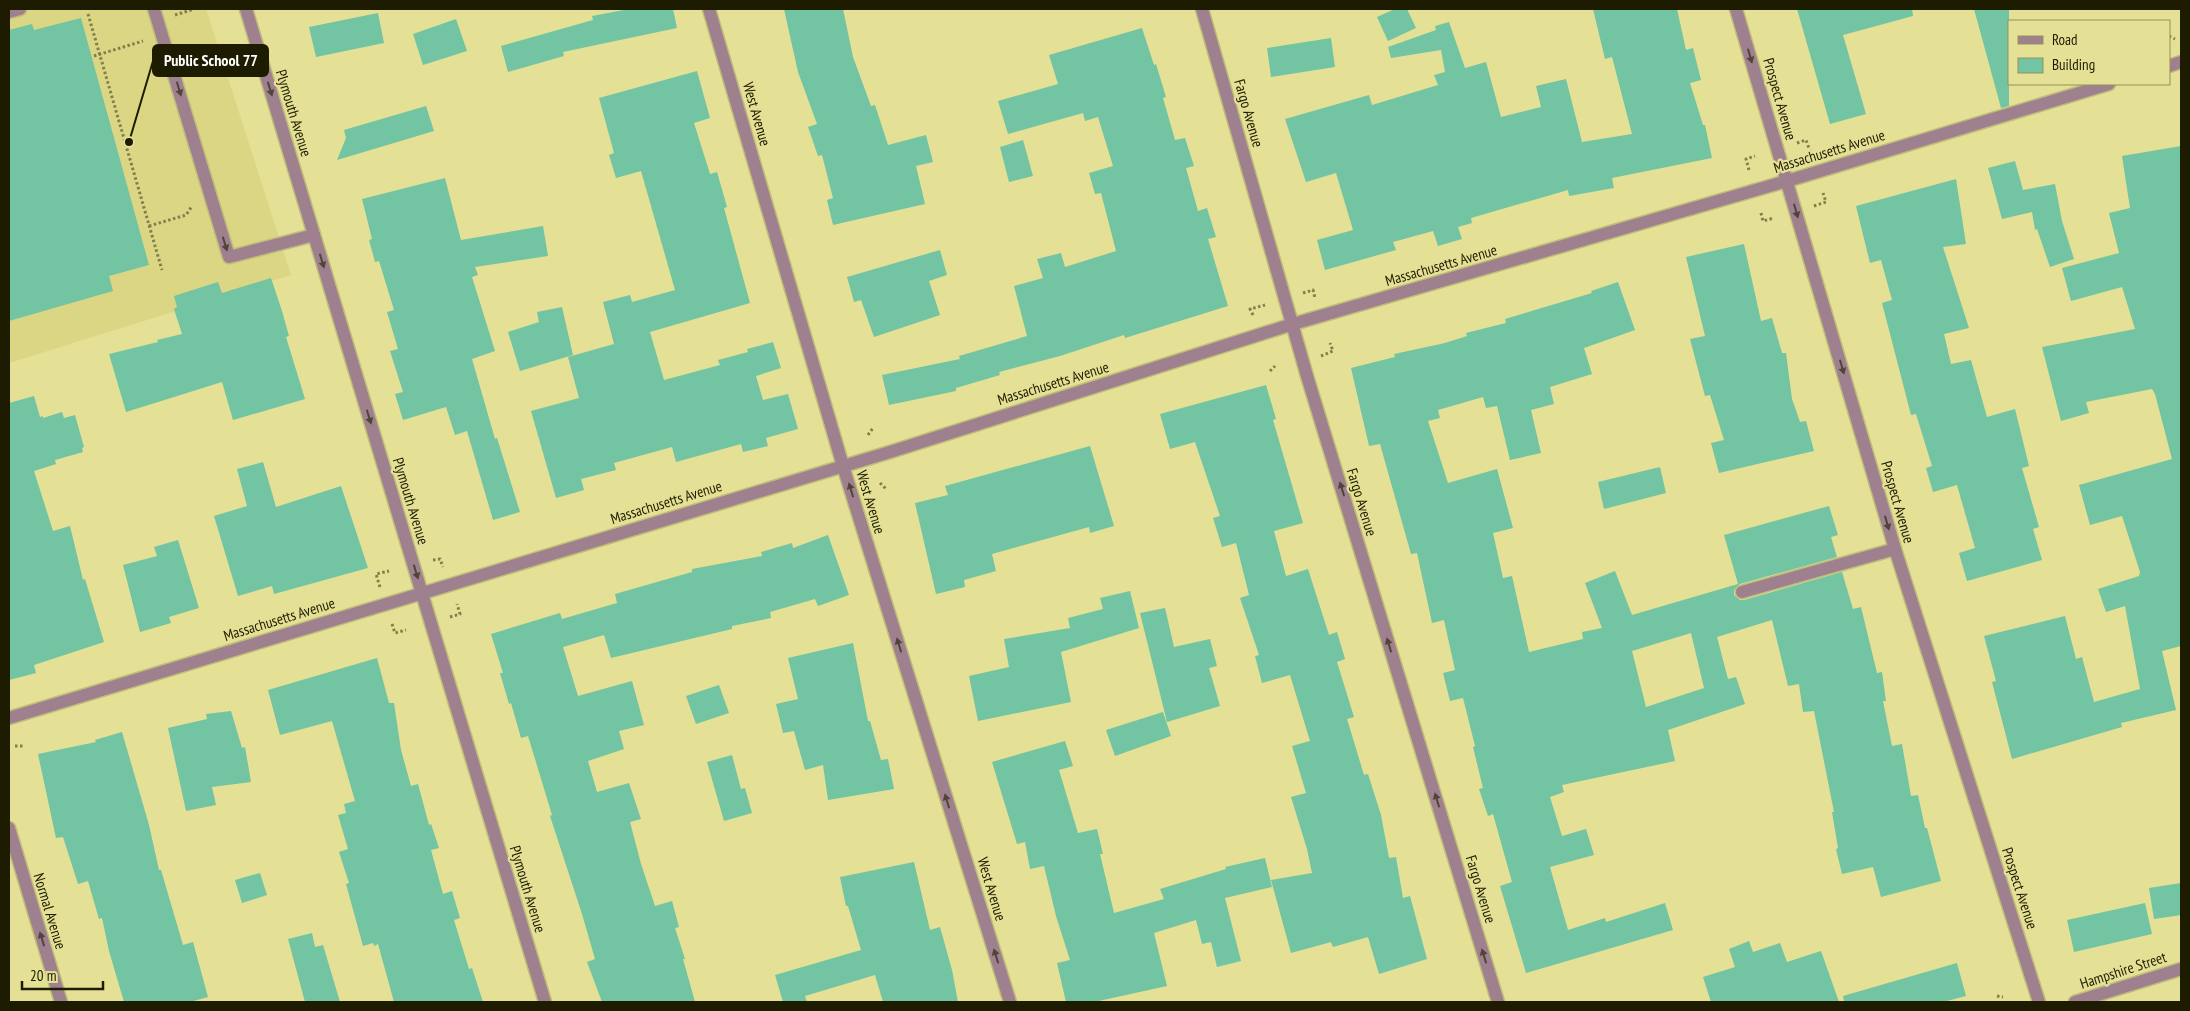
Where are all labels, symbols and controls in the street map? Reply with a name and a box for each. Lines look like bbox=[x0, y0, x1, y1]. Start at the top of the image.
legend bbox=[2008, 20, 2170, 85]
text: Road bbox=[2052, 30, 2078, 49]
callout: Public School 77 bbox=[153, 45, 268, 76]
one-way arrow bbox=[1747, 48, 1755, 63]
text: Public School 77 bbox=[164, 50, 258, 70]
text: Building bbox=[2052, 55, 2095, 74]
street label: Prospect Avenue bbox=[1759, 56, 1801, 142]
street label: Plymouth Avenue bbox=[272, 67, 316, 159]
street label: Fargo Avenue bbox=[1230, 77, 1268, 149]
street label: West Avenue bbox=[739, 80, 775, 148]
one-way arrow bbox=[175, 81, 183, 96]
one-way arrow bbox=[267, 82, 275, 97]
street label: Massachusetts Avenue bbox=[1771, 125, 1887, 177]
one-way arrow bbox=[1792, 204, 1800, 219]
one-way arrow bbox=[222, 237, 230, 252]
street label: Massachusetts Avenue bbox=[1383, 240, 1499, 290]
one-way arrow bbox=[319, 254, 327, 269]
street label: Massachusetts Avenue bbox=[995, 357, 1111, 409]
one-way arrow bbox=[1838, 360, 1846, 375]
one-way arrow bbox=[366, 409, 374, 424]
street label: Plymouth Avenue bbox=[389, 455, 433, 547]
street label: Prospect Avenue bbox=[1877, 459, 1919, 545]
street label: Fargo Avenue bbox=[1343, 466, 1381, 538]
street label: West Avenue bbox=[852, 468, 890, 536]
street label: Massachusetts Avenue bbox=[608, 476, 724, 528]
one-way arrow bbox=[1337, 482, 1345, 497]
one-way arrow bbox=[846, 483, 854, 498]
one-way arrow bbox=[1884, 516, 1892, 531]
one-way arrow bbox=[412, 565, 420, 580]
street label: Massachusetts Avenue bbox=[221, 593, 337, 645]
one-way arrow bbox=[1385, 637, 1393, 652]
one-way arrow bbox=[895, 638, 903, 653]
one-way arrow bbox=[943, 793, 951, 808]
one-way arrow bbox=[1432, 793, 1440, 808]
street label: Plymouth Avenue bbox=[506, 843, 550, 935]
street label: Prospect Avenue bbox=[1998, 845, 2042, 931]
street label: Fargo Avenue bbox=[1462, 853, 1500, 925]
street label: West Avenue bbox=[973, 855, 1011, 923]
street label: Normal Avenue bbox=[29, 871, 71, 951]
one-way arrow bbox=[37, 931, 45, 946]
street label: Hampshire Street bbox=[2077, 947, 2169, 993]
one-way arrow bbox=[991, 948, 999, 963]
one-way arrow bbox=[1480, 948, 1488, 963]
scale bar bbox=[22, 958, 104, 990]
text: 20 m bbox=[30, 966, 56, 985]

